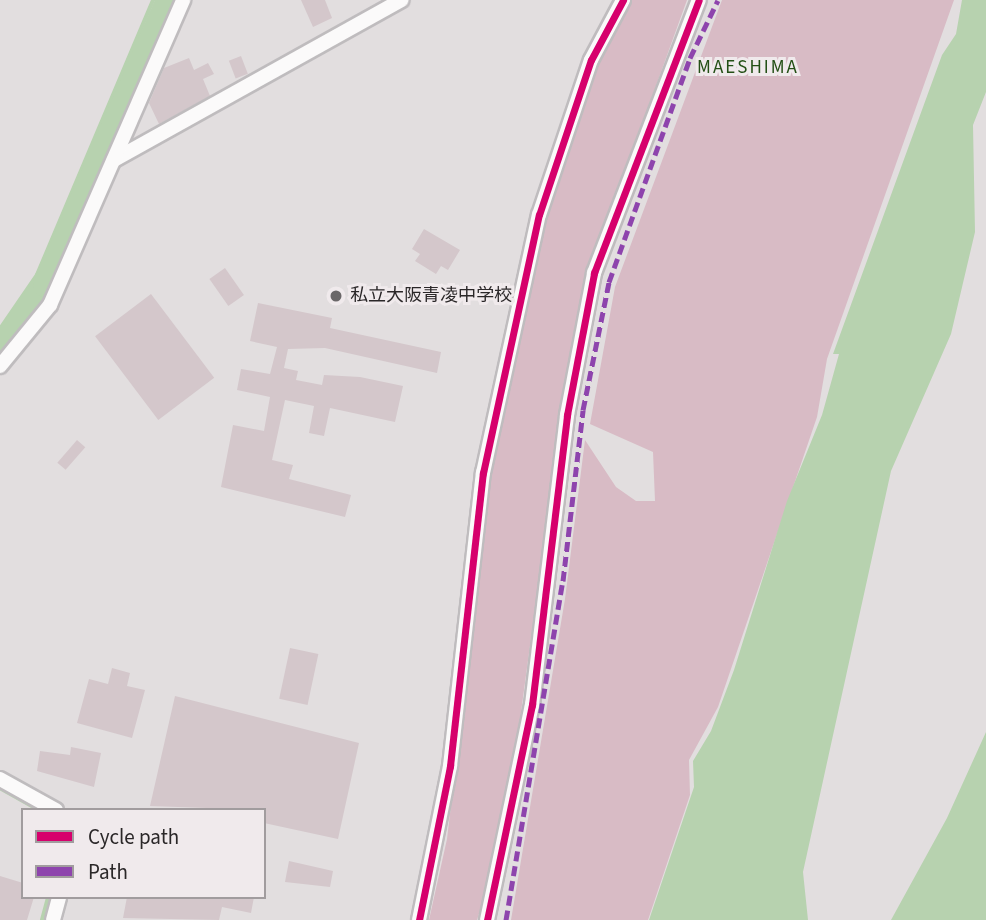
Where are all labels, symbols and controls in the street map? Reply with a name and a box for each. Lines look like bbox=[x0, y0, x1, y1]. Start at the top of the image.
district label: MAESHIMA bbox=[698, 57, 798, 79]
place label: 私立大阪青凌中学校 bbox=[350, 285, 512, 307]
marker: 私立大阪青凌中学校 bbox=[328, 288, 344, 304]
legend bbox=[21, 808, 266, 899]
text: Cycle path bbox=[88, 822, 179, 852]
text: Path bbox=[88, 857, 128, 887]

